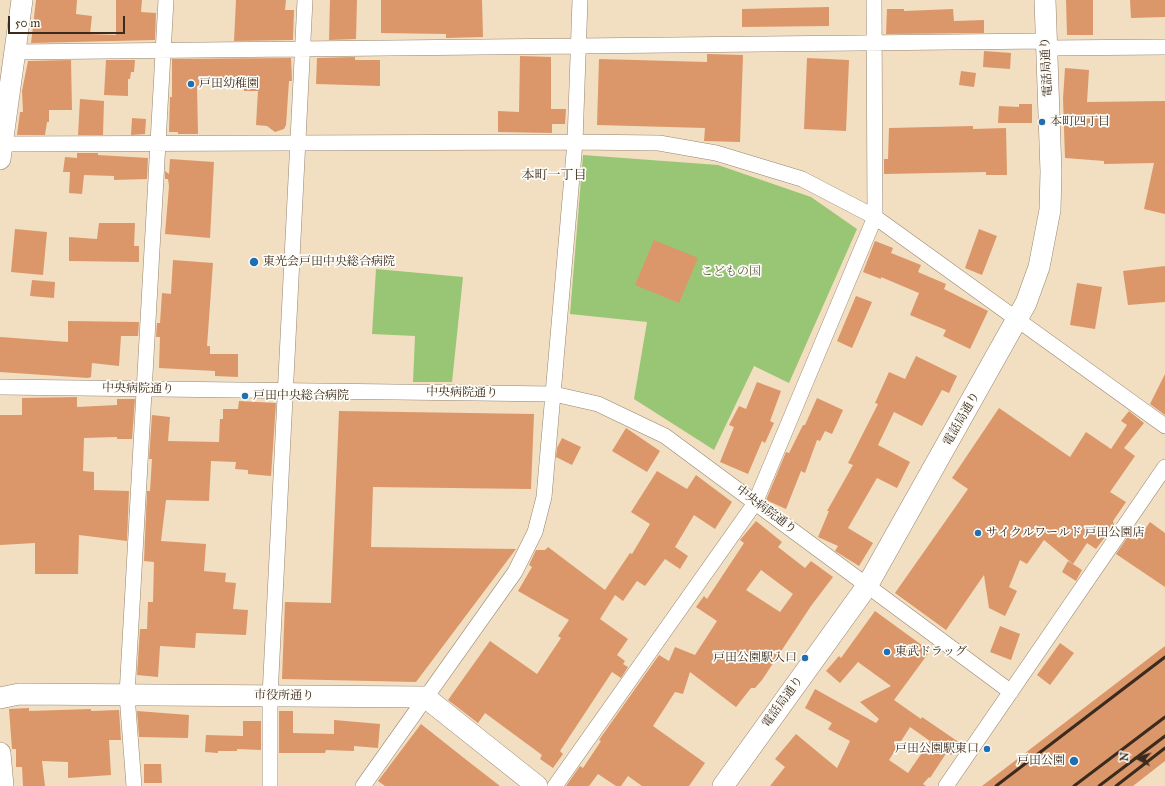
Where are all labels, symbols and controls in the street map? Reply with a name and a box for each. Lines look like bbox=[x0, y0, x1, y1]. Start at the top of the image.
scale bar bbox=[10, 8, 127, 34]
text: 50 m bbox=[15, 16, 40, 30]
street label: 電話局通り bbox=[1038, 37, 1056, 97]
place label: 戸田幼稚園 bbox=[199, 77, 259, 91]
marker: 戸田幼稚園 bbox=[186, 79, 196, 89]
place label: 本町四丁目 bbox=[1050, 115, 1110, 129]
marker: 本町四丁目 bbox=[1037, 117, 1047, 127]
district label: 本町一丁目 bbox=[522, 168, 586, 184]
place label: 東光会戸田中央総合病院 bbox=[263, 255, 395, 269]
marker: 東光会戸田中央総合病院 bbox=[248, 256, 260, 268]
park label: こどもの国 bbox=[701, 265, 761, 279]
street label: 中央病院通り bbox=[102, 381, 174, 397]
street label: 中央病院通り bbox=[426, 385, 498, 401]
place label: 戸田中央総合病院 bbox=[253, 389, 349, 403]
street label: 電話局通り bbox=[941, 389, 983, 449]
marker: 戸田中央総合病院 bbox=[240, 391, 250, 401]
street label: 中央病院通り bbox=[733, 483, 799, 537]
place label: サイクルワールド 戸田公園店 bbox=[986, 526, 1145, 540]
marker: サイクルワールド 戸田公園店 bbox=[973, 528, 983, 538]
place label: 東武ドラッグ bbox=[895, 645, 967, 659]
marker: 東武ドラッグ bbox=[882, 647, 892, 657]
place label: 戸田公園駅入口 bbox=[713, 651, 797, 665]
marker: 戸田公園駅入口 bbox=[800, 653, 810, 663]
street label: 電話局通り bbox=[760, 673, 806, 731]
street label: 市役所通り bbox=[254, 688, 314, 704]
north arrow bbox=[1117, 738, 1157, 778]
place label: 戸田公園駅東口 bbox=[895, 742, 979, 756]
marker: 戸田公園駅東口 bbox=[982, 744, 992, 754]
text: N bbox=[1118, 751, 1132, 762]
place label: 戸田公園 bbox=[1017, 754, 1065, 768]
marker: 戸田公園 bbox=[1068, 755, 1080, 767]

